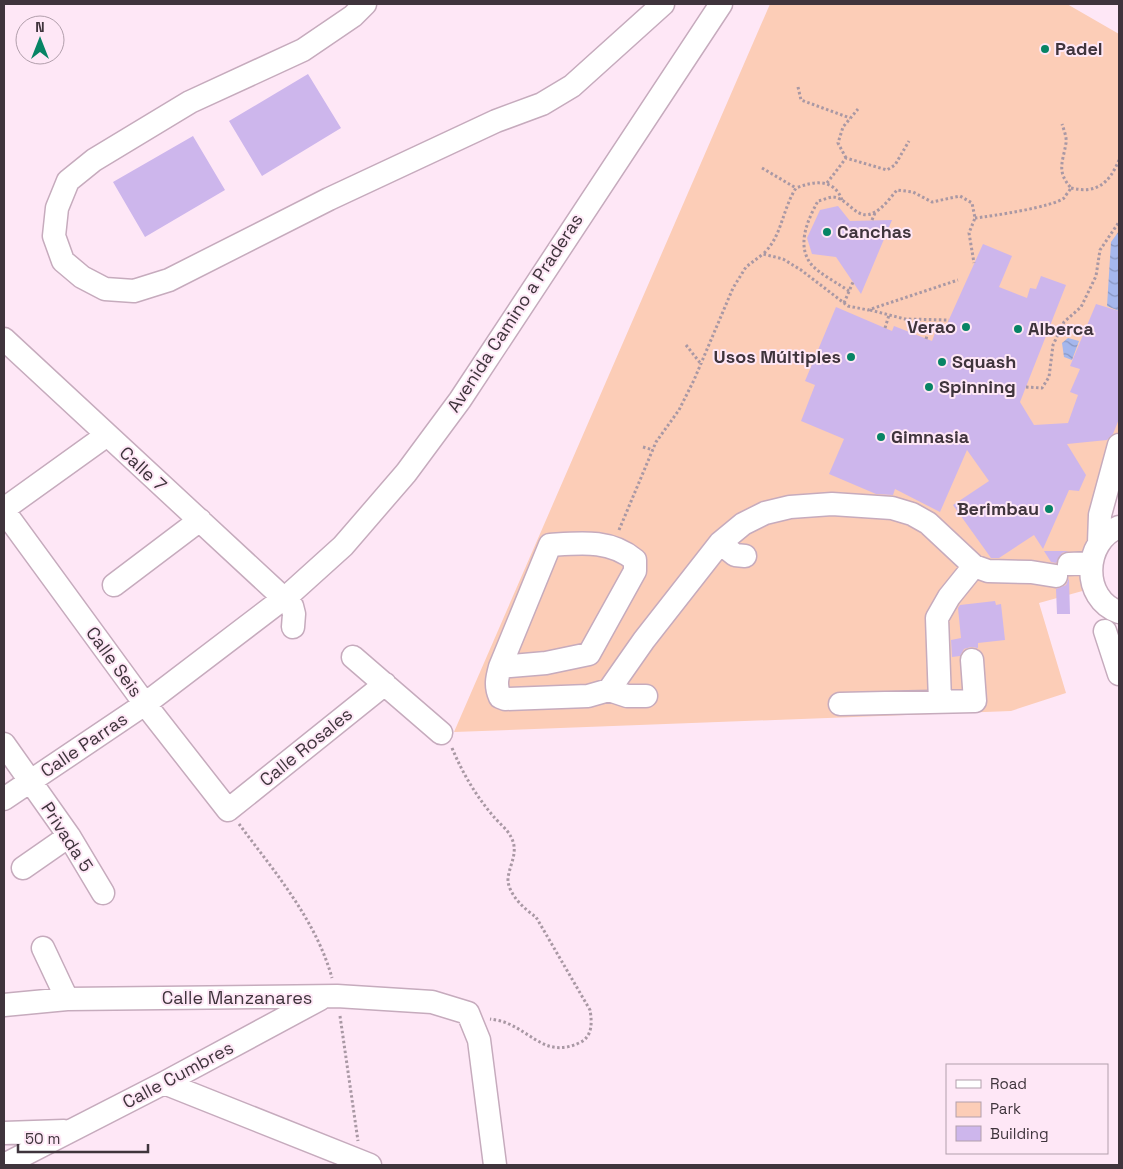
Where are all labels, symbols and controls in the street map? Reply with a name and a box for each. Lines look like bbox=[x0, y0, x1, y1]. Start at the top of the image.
north arrow bbox=[15, 15, 65, 65]
text: N bbox=[35, 18, 45, 36]
place label: Padel bbox=[1055, 37, 1103, 60]
marker: Padel bbox=[1039, 43, 1051, 55]
street label: Avenida Camino a Praderas bbox=[442, 209, 588, 416]
place label: Canchas bbox=[837, 220, 911, 243]
marker: Canchas bbox=[821, 226, 833, 238]
place label: Verao bbox=[907, 315, 956, 338]
place label: Alberca bbox=[1028, 317, 1094, 340]
marker: Verao bbox=[960, 321, 972, 333]
marker: Alberca bbox=[1012, 323, 1024, 335]
place label: Usos Múltiples bbox=[714, 345, 841, 368]
place label: Squash bbox=[952, 350, 1016, 373]
marker: Usos Múltiples bbox=[845, 351, 857, 363]
marker: Squash bbox=[936, 356, 948, 368]
place label: Spinning bbox=[939, 375, 1016, 398]
marker: Spinning bbox=[923, 381, 935, 393]
place label: Gimnasia bbox=[891, 425, 970, 448]
marker: Gimnasia bbox=[875, 431, 887, 443]
street label: Calle 7 bbox=[115, 441, 172, 496]
place label: Berimbau bbox=[957, 497, 1039, 520]
marker: Berimbau bbox=[1043, 503, 1055, 515]
street label: Calle Seis bbox=[81, 622, 148, 701]
street label: Calle Rosales bbox=[255, 702, 357, 791]
street label: Calle Parras bbox=[36, 707, 132, 782]
street label: Privada 5 bbox=[36, 797, 99, 876]
street label: Calle Manzanares bbox=[162, 986, 312, 1009]
street label: Calle Cumbres bbox=[118, 1036, 237, 1113]
legend bbox=[946, 1064, 1108, 1154]
text: Road bbox=[990, 1074, 1027, 1093]
text: Park bbox=[990, 1099, 1021, 1118]
scale bar bbox=[18, 1122, 148, 1154]
text: Building bbox=[990, 1124, 1049, 1143]
text: 50 m bbox=[25, 1129, 60, 1148]

